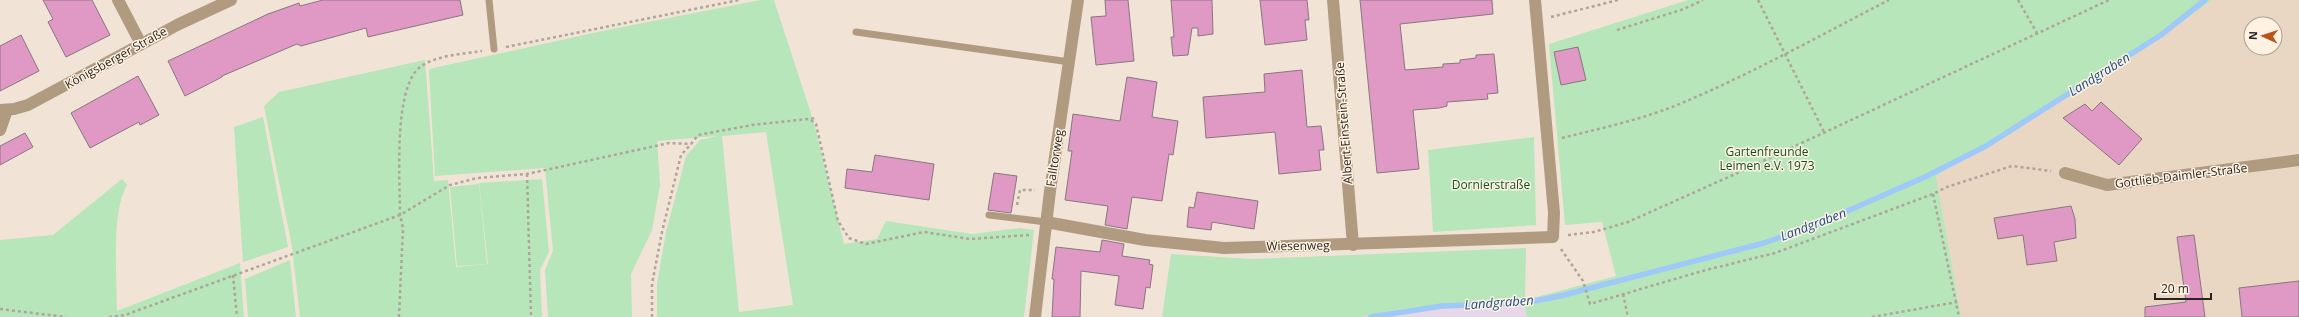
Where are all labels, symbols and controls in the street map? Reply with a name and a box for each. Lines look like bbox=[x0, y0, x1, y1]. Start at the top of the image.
north arrow bbox=[2243, 16, 2283, 56]
street label: Königsberger Straße bbox=[62, 22, 170, 93]
text: N bbox=[2245, 31, 2260, 40]
water label: Landgraben bbox=[2065, 48, 2133, 100]
street label: Albert-Einstein-Straße bbox=[1331, 61, 1356, 185]
street label: Falltorweg bbox=[1042, 128, 1068, 188]
park label: Gartenfreunde Leimen e.V. 1973 bbox=[1719, 143, 1815, 174]
street label: Gottlieb-Daimler-Straße bbox=[2114, 159, 2248, 192]
park label: Dornierstraße bbox=[1452, 176, 1531, 193]
water label: Landgraben bbox=[1777, 203, 1849, 245]
street label: Wiesenweg bbox=[1266, 236, 1330, 255]
scale bar bbox=[2155, 275, 2211, 301]
text: 20 m bbox=[2161, 280, 2189, 297]
water label: Landgraben bbox=[1464, 291, 1534, 313]

